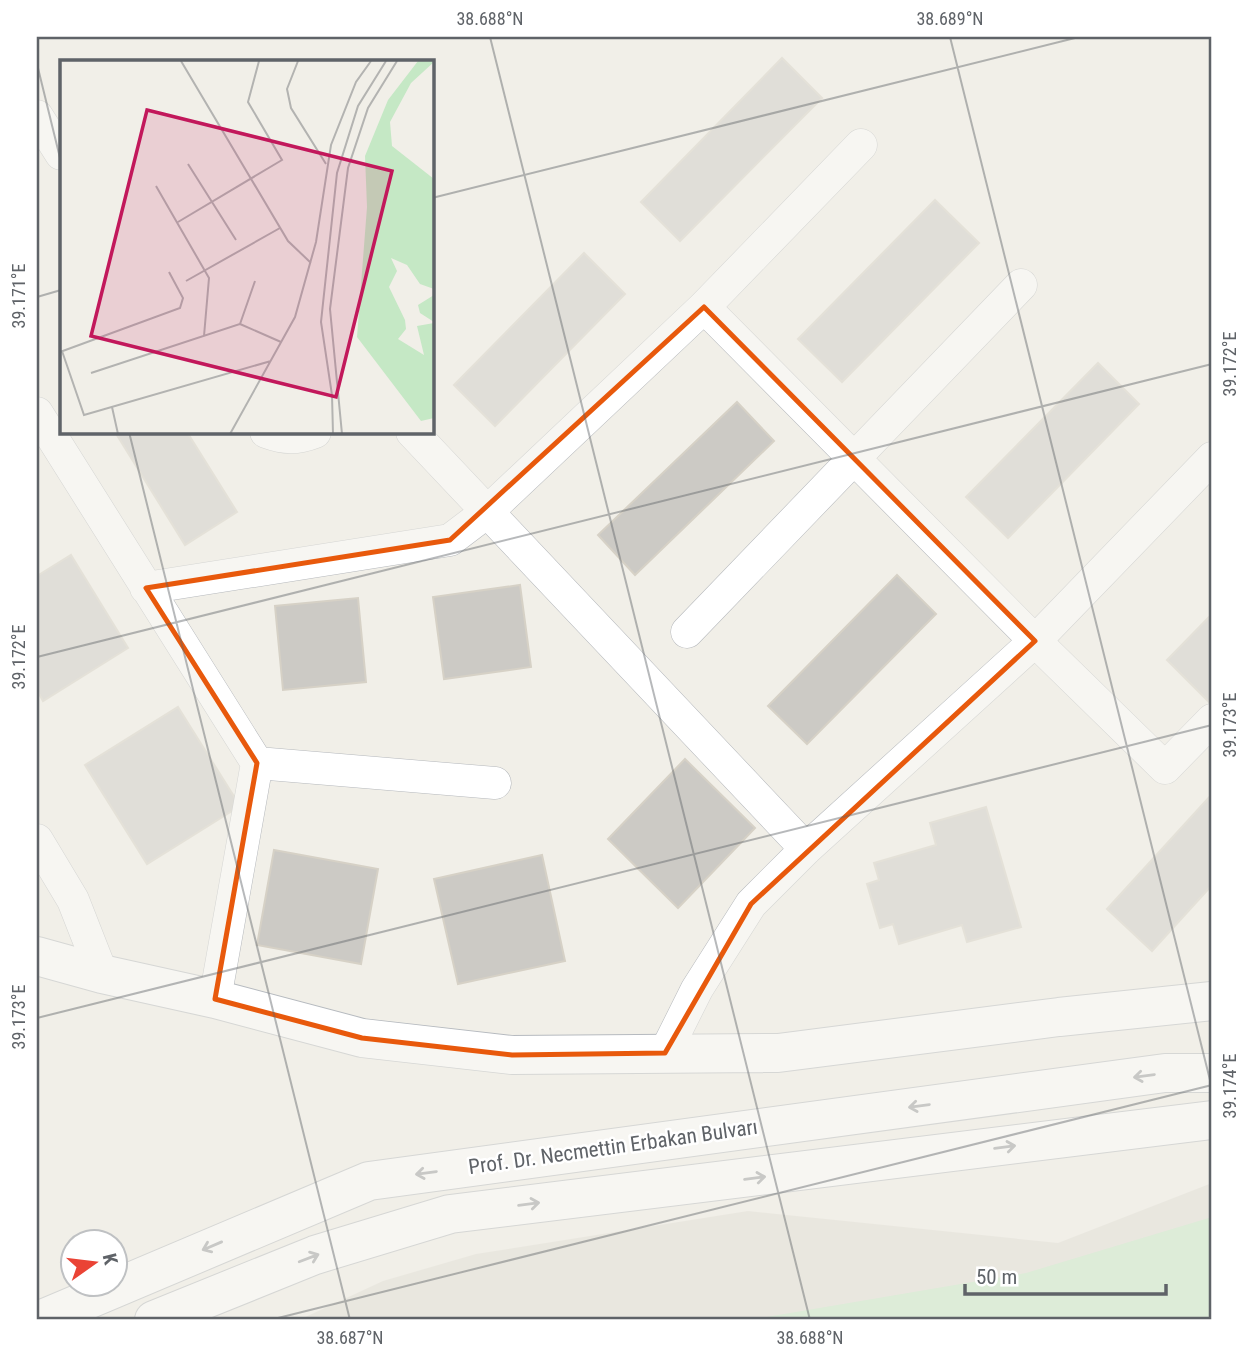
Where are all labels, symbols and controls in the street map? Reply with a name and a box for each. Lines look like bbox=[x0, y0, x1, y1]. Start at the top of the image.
text: 38.688°N bbox=[456, 8, 524, 29]
text: 38.689°N bbox=[916, 8, 984, 29]
inset map bbox=[60, 60, 434, 434]
text: 39.171°E bbox=[8, 264, 29, 328]
text: 39.172°E bbox=[1219, 332, 1240, 396]
text: 39.172°E bbox=[8, 625, 29, 689]
text: 39.173°E bbox=[1219, 693, 1240, 757]
text: 39.173°E bbox=[8, 985, 29, 1049]
text: 39.174°E bbox=[1219, 1054, 1240, 1118]
one-way arrow bbox=[1133, 1069, 1156, 1082]
one-way arrow bbox=[908, 1099, 931, 1112]
street label: Prof. Dr. Necmettin Erbakan Bulvarı bbox=[467, 1115, 759, 1179]
one-way arrow bbox=[993, 1141, 1016, 1154]
one-way arrow bbox=[415, 1166, 438, 1179]
one-way arrow bbox=[743, 1171, 765, 1184]
one-way arrow bbox=[517, 1198, 539, 1211]
north arrow bbox=[60, 1228, 130, 1298]
one-way arrow bbox=[202, 1240, 224, 1253]
text: K bbox=[98, 1251, 123, 1267]
one-way arrow bbox=[297, 1251, 319, 1263]
scale bar bbox=[965, 1252, 1167, 1296]
text: 50 m bbox=[976, 1265, 1017, 1289]
text: 38.687°N bbox=[316, 1327, 384, 1348]
text: 38.688°N bbox=[776, 1327, 844, 1348]

